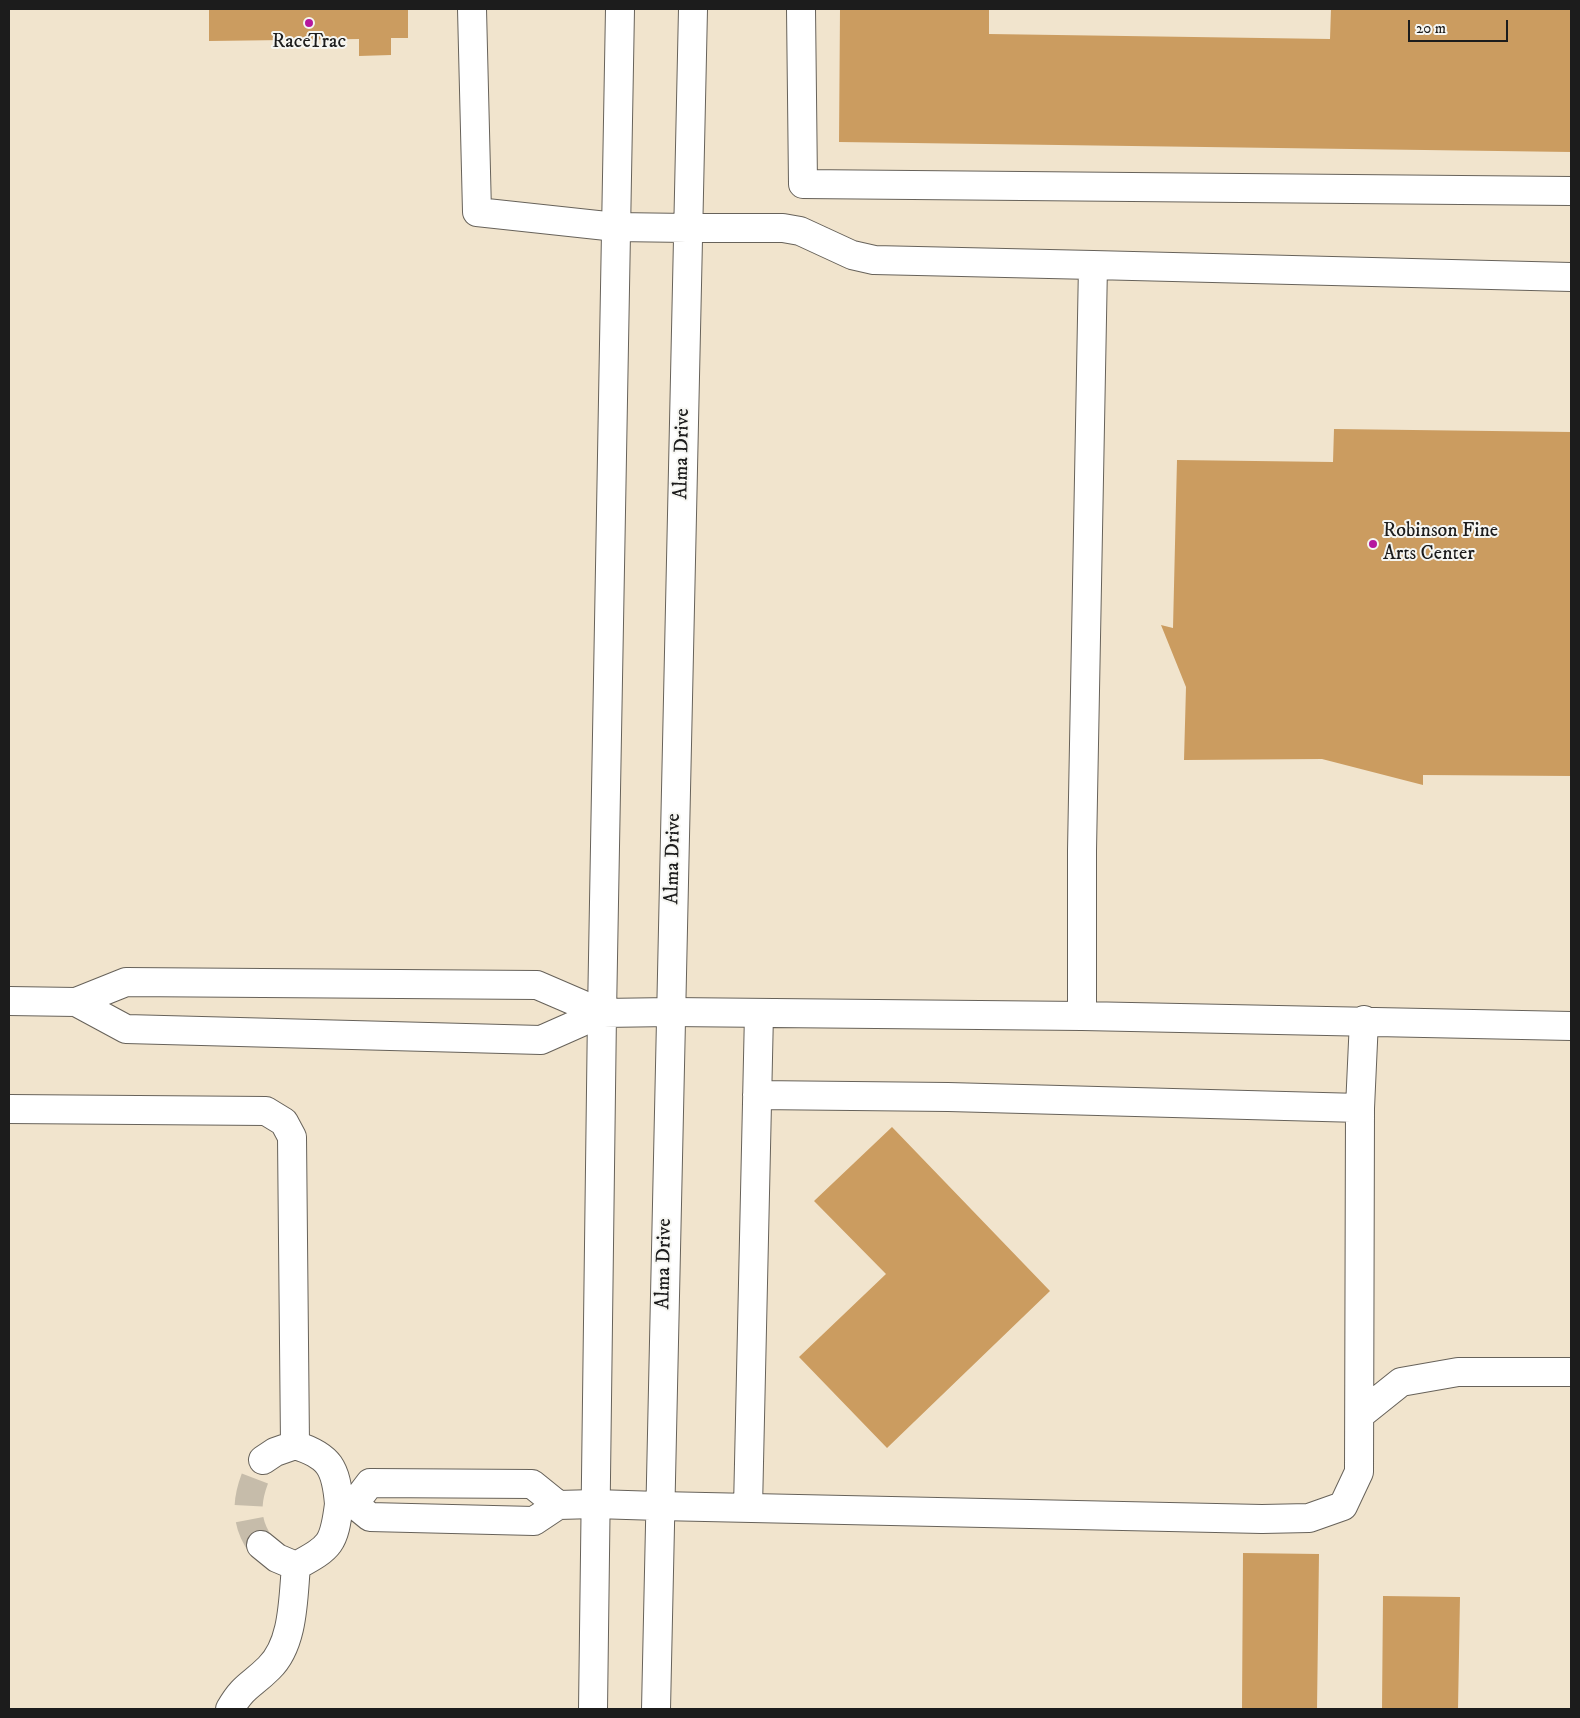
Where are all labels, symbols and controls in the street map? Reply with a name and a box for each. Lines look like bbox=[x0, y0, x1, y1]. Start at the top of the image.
scale bar bbox=[1410, 10, 1510, 42]
marker: RaceTrac bbox=[303, 17, 315, 29]
text: 20 m bbox=[1416, 19, 1446, 38]
place label: RaceTrac bbox=[272, 31, 346, 55]
street label: Alma Drive bbox=[670, 408, 696, 500]
place label: Robinson Fine Arts Center bbox=[1383, 520, 1498, 567]
marker: Robinson Fine Arts Center bbox=[1367, 538, 1379, 550]
street label: Alma Drive bbox=[661, 813, 687, 905]
street label: Alma Drive bbox=[652, 1218, 678, 1310]

